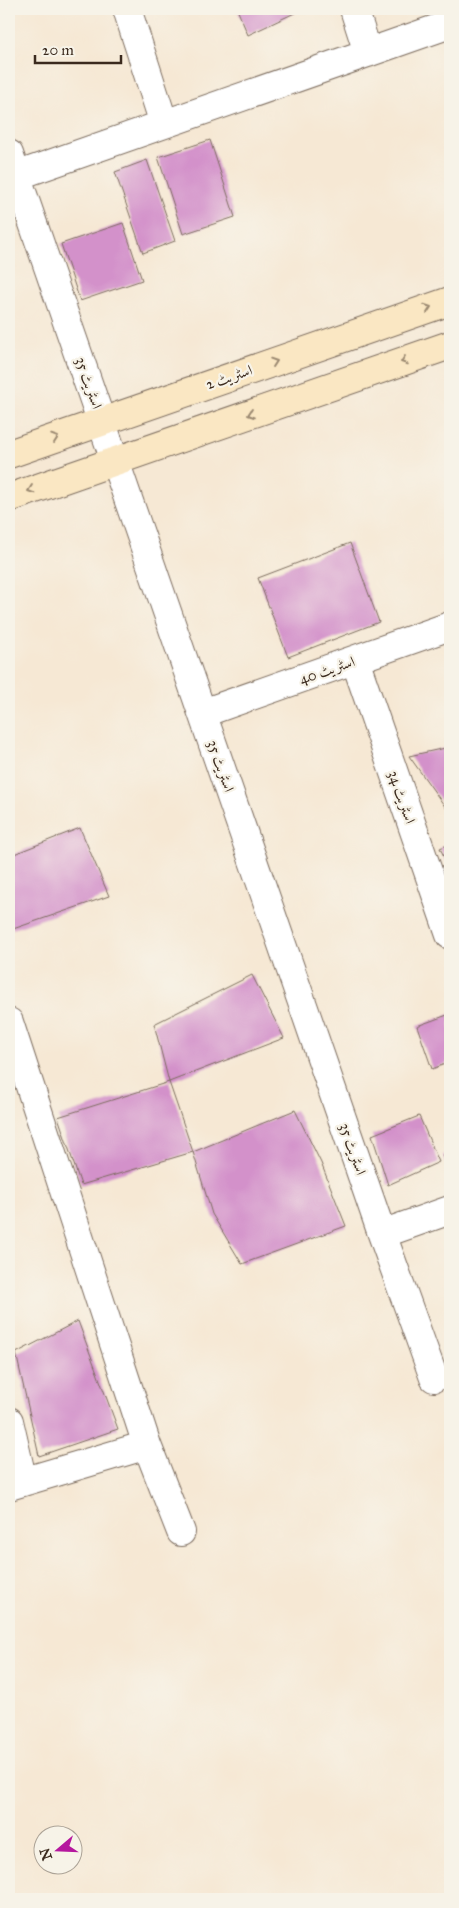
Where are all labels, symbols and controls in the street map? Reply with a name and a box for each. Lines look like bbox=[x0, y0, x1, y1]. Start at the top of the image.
scale bar bbox=[35, 32, 121, 64]
text: 20 m bbox=[42, 41, 74, 59]
one-way arrow bbox=[423, 304, 432, 314]
street label: اسٹریٹ 35 bbox=[71, 355, 106, 412]
one-way arrow bbox=[400, 355, 409, 365]
one-way arrow bbox=[270, 358, 278, 368]
street label: اسٹریٹ 2 bbox=[203, 361, 255, 394]
one-way arrow bbox=[247, 408, 255, 418]
one-way arrow bbox=[50, 434, 59, 444]
one-way arrow bbox=[27, 484, 36, 494]
street label: اسٹریٹ 40 bbox=[297, 652, 357, 689]
street label: اسٹریٹ 35 bbox=[203, 738, 238, 795]
street label: اسٹریٹ 34 bbox=[384, 768, 419, 826]
street label: اسٹریٹ 35 bbox=[335, 1121, 370, 1178]
north arrow bbox=[32, 1826, 82, 1876]
text: N bbox=[36, 1846, 56, 1862]

